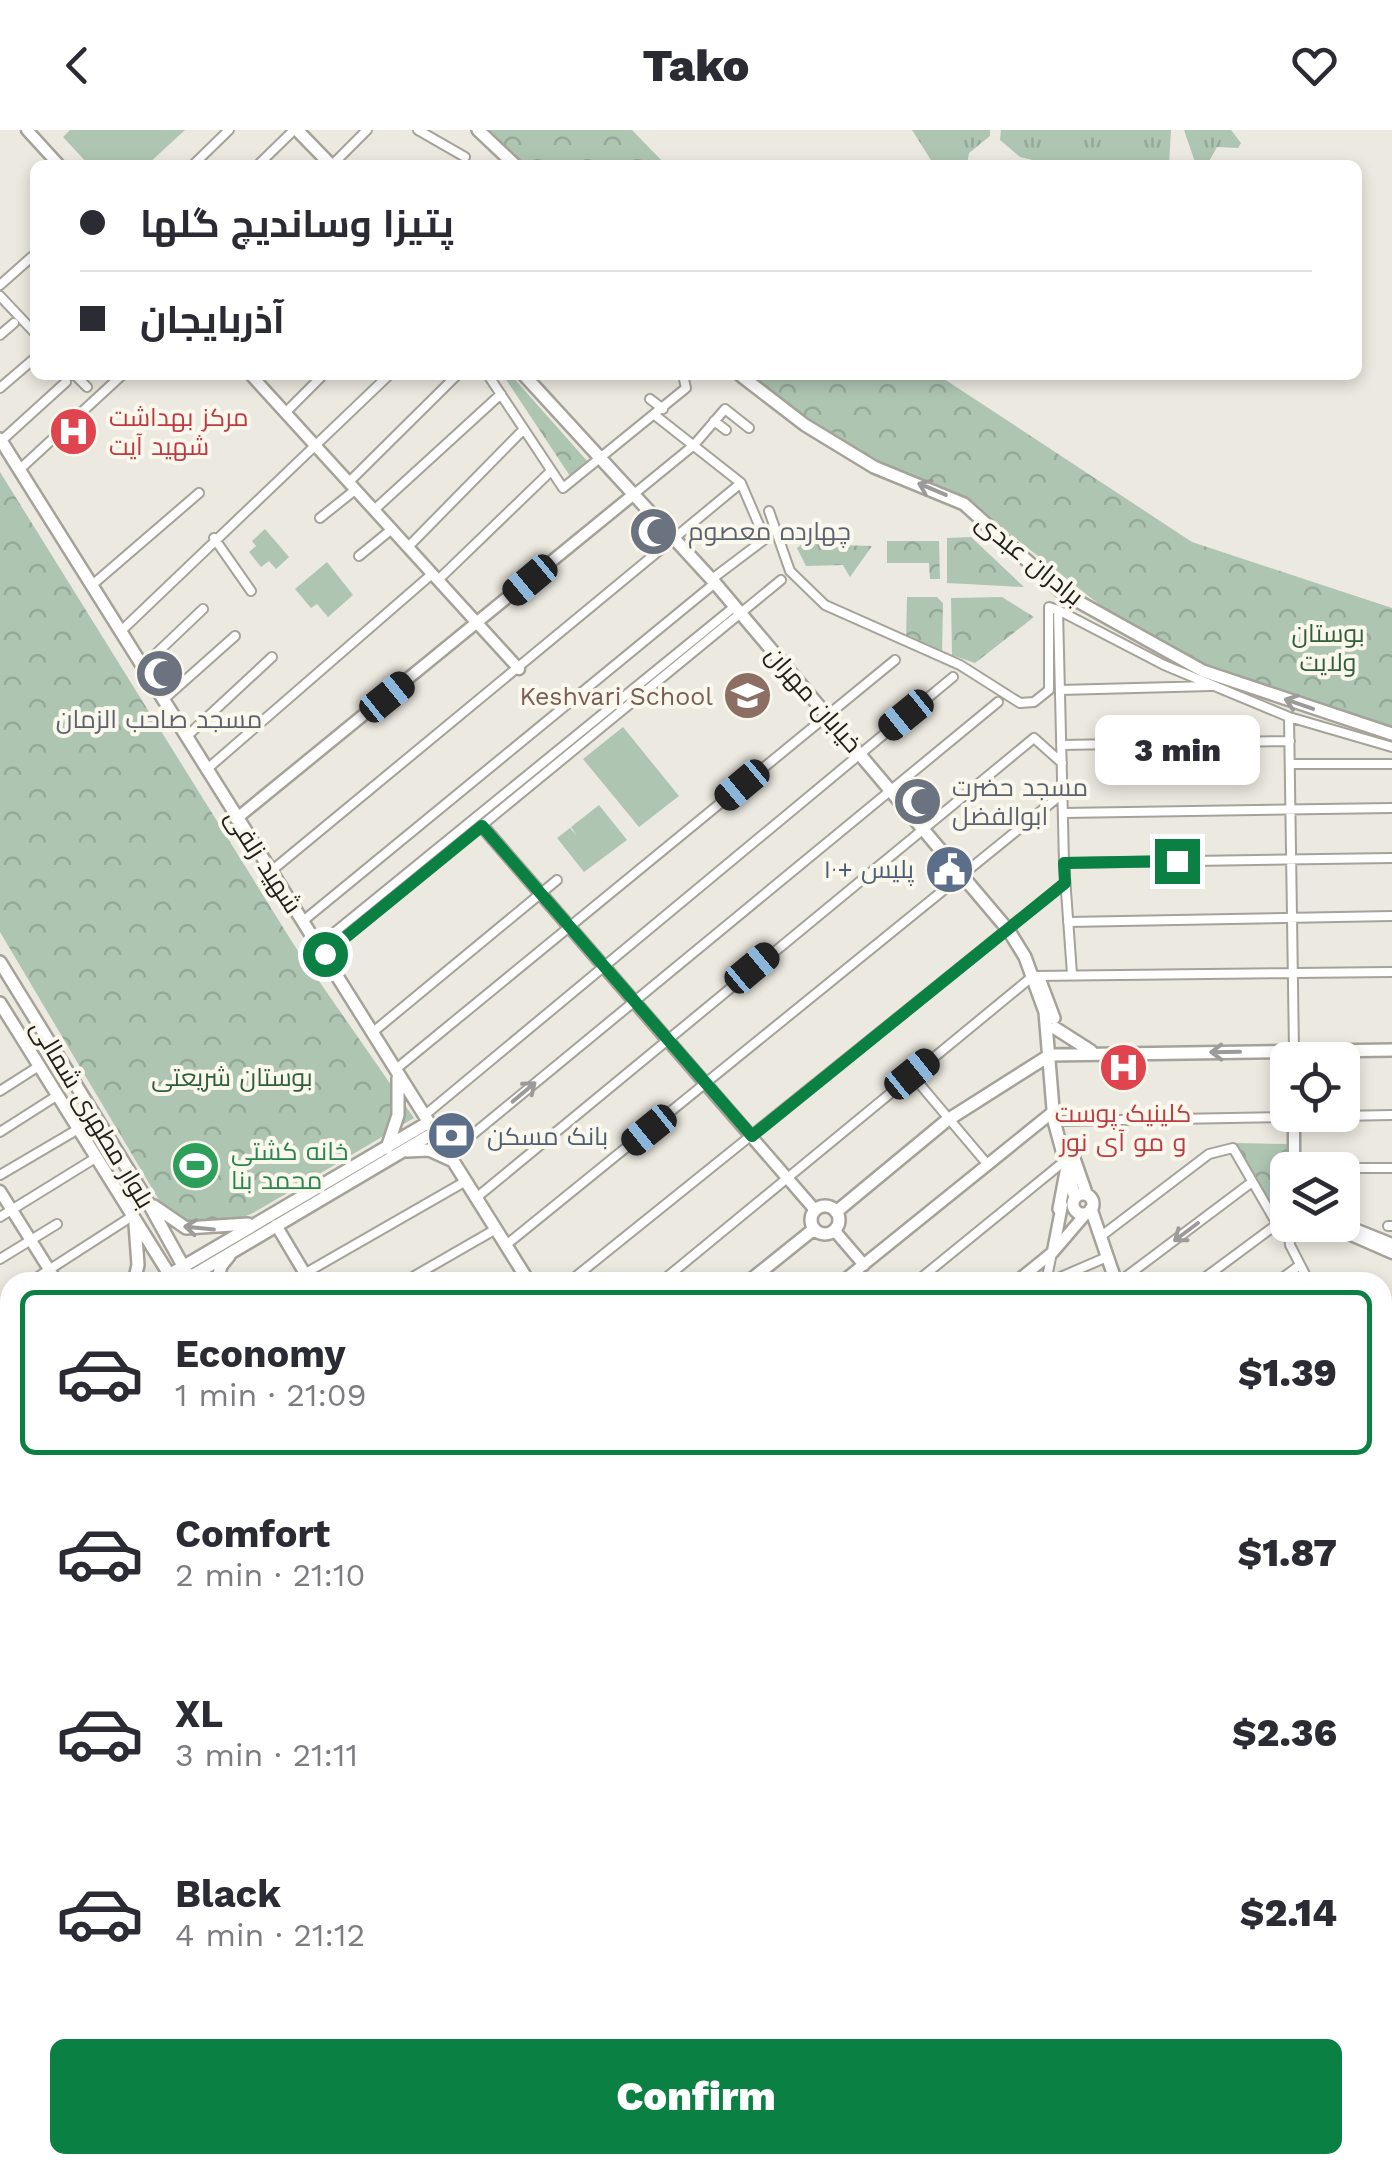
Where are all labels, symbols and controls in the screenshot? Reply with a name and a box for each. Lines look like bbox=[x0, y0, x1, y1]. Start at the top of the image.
icon: back bbox=[50, 38, 105, 93]
icon: heart bbox=[1287, 38, 1342, 93]
text: Tako bbox=[642, 39, 750, 92]
text: پتیزا وساندیچ گلها bbox=[140, 202, 454, 246]
text: آذربایجان bbox=[140, 298, 285, 342]
place label: مرکز بهداشت شهید آیت bbox=[109, 403, 249, 461]
hospital icon: مرکز بهداشت شهید آیت bbox=[48, 405, 100, 457]
one-way arrow bbox=[917, 479, 948, 497]
mosque icon: چهارده معصوم bbox=[627, 505, 679, 557]
street label: برادران عبدی bbox=[970, 507, 1089, 611]
place label: چهارده معصوم bbox=[688, 517, 851, 549]
car bbox=[497, 549, 563, 611]
park label: بوستان ولایت bbox=[1291, 619, 1365, 677]
street label: خیابان مهران bbox=[760, 640, 868, 758]
mosque icon: مسجد صاحب الزمان bbox=[133, 647, 185, 699]
car bbox=[354, 666, 420, 728]
school or university icon: Keshvari School bbox=[722, 670, 774, 722]
place label: Keshvari School bbox=[520, 682, 713, 711]
car bbox=[873, 684, 939, 746]
one-way arrow bbox=[1284, 693, 1316, 711]
place label: مسجد صاحب الزمان bbox=[56, 705, 262, 734]
callout: 3 min bbox=[1094, 716, 1260, 786]
text: 3 min bbox=[1134, 731, 1221, 769]
car bbox=[709, 754, 775, 816]
place label: مسجد حضرت ابوالفضل bbox=[952, 773, 1088, 831]
mosque icon: مسجد حضرت ابوالفضل bbox=[891, 775, 943, 827]
street label: شهید زلفی bbox=[219, 804, 308, 919]
route end bbox=[1155, 839, 1200, 884]
public building icon: پلیس +۱۰ bbox=[923, 843, 975, 895]
place label: پلیس +۱۰ bbox=[824, 855, 914, 886]
route start bbox=[303, 932, 348, 977]
car bbox=[719, 937, 785, 999]
street label: بلوار مطهری شمالی bbox=[25, 1015, 160, 1214]
hospital icon: کلینیک پوست و مو آی نور bbox=[1097, 1041, 1149, 1093]
one-way arrow bbox=[1209, 1042, 1241, 1061]
map controls bbox=[1270, 1042, 1360, 1242]
button: locate bbox=[1270, 1042, 1360, 1132]
car bbox=[879, 1043, 945, 1105]
park label: بوستان شریعتی bbox=[151, 1063, 313, 1092]
one-way arrow bbox=[511, 1081, 536, 1104]
car bbox=[616, 1099, 682, 1161]
place label: کلینیک پوست و مو آی نور bbox=[1055, 1099, 1191, 1157]
bank icon: بانک مسکن bbox=[426, 1110, 478, 1162]
place label: بانک مسکن bbox=[487, 1122, 608, 1151]
place label: خانه کشتی محمد بنا bbox=[231, 1137, 348, 1195]
sports icon: خانه کشتی محمد بنا bbox=[170, 1139, 222, 1191]
button: layers bbox=[1270, 1152, 1360, 1242]
one-way arrow bbox=[183, 1218, 215, 1237]
one-way arrow bbox=[1173, 1222, 1200, 1243]
icon: car bbox=[55, 1328, 145, 1418]
text: Economy bbox=[175, 1332, 346, 1376]
text: $1.39 bbox=[1238, 1351, 1337, 1395]
text: 1 min · 21:09 bbox=[175, 1376, 367, 1414]
icon: car bbox=[55, 1508, 145, 1598]
text: Comfort bbox=[175, 1512, 330, 1556]
text: $1.87 bbox=[1238, 1531, 1337, 1575]
text: 2 min · 21:10 bbox=[175, 1556, 365, 1594]
icon: car bbox=[55, 1688, 145, 1778]
text: XL bbox=[175, 1692, 223, 1736]
text: $2.36 bbox=[1232, 1711, 1337, 1755]
text: 3 min · 21:11 bbox=[175, 1736, 358, 1774]
icon: car bbox=[55, 1868, 145, 1958]
text: Black bbox=[175, 1872, 281, 1916]
text: $2.14 bbox=[1240, 1891, 1337, 1935]
text: 4 min · 21:12 bbox=[175, 1916, 365, 1954]
button: Confirm bbox=[50, 2039, 1342, 2154]

